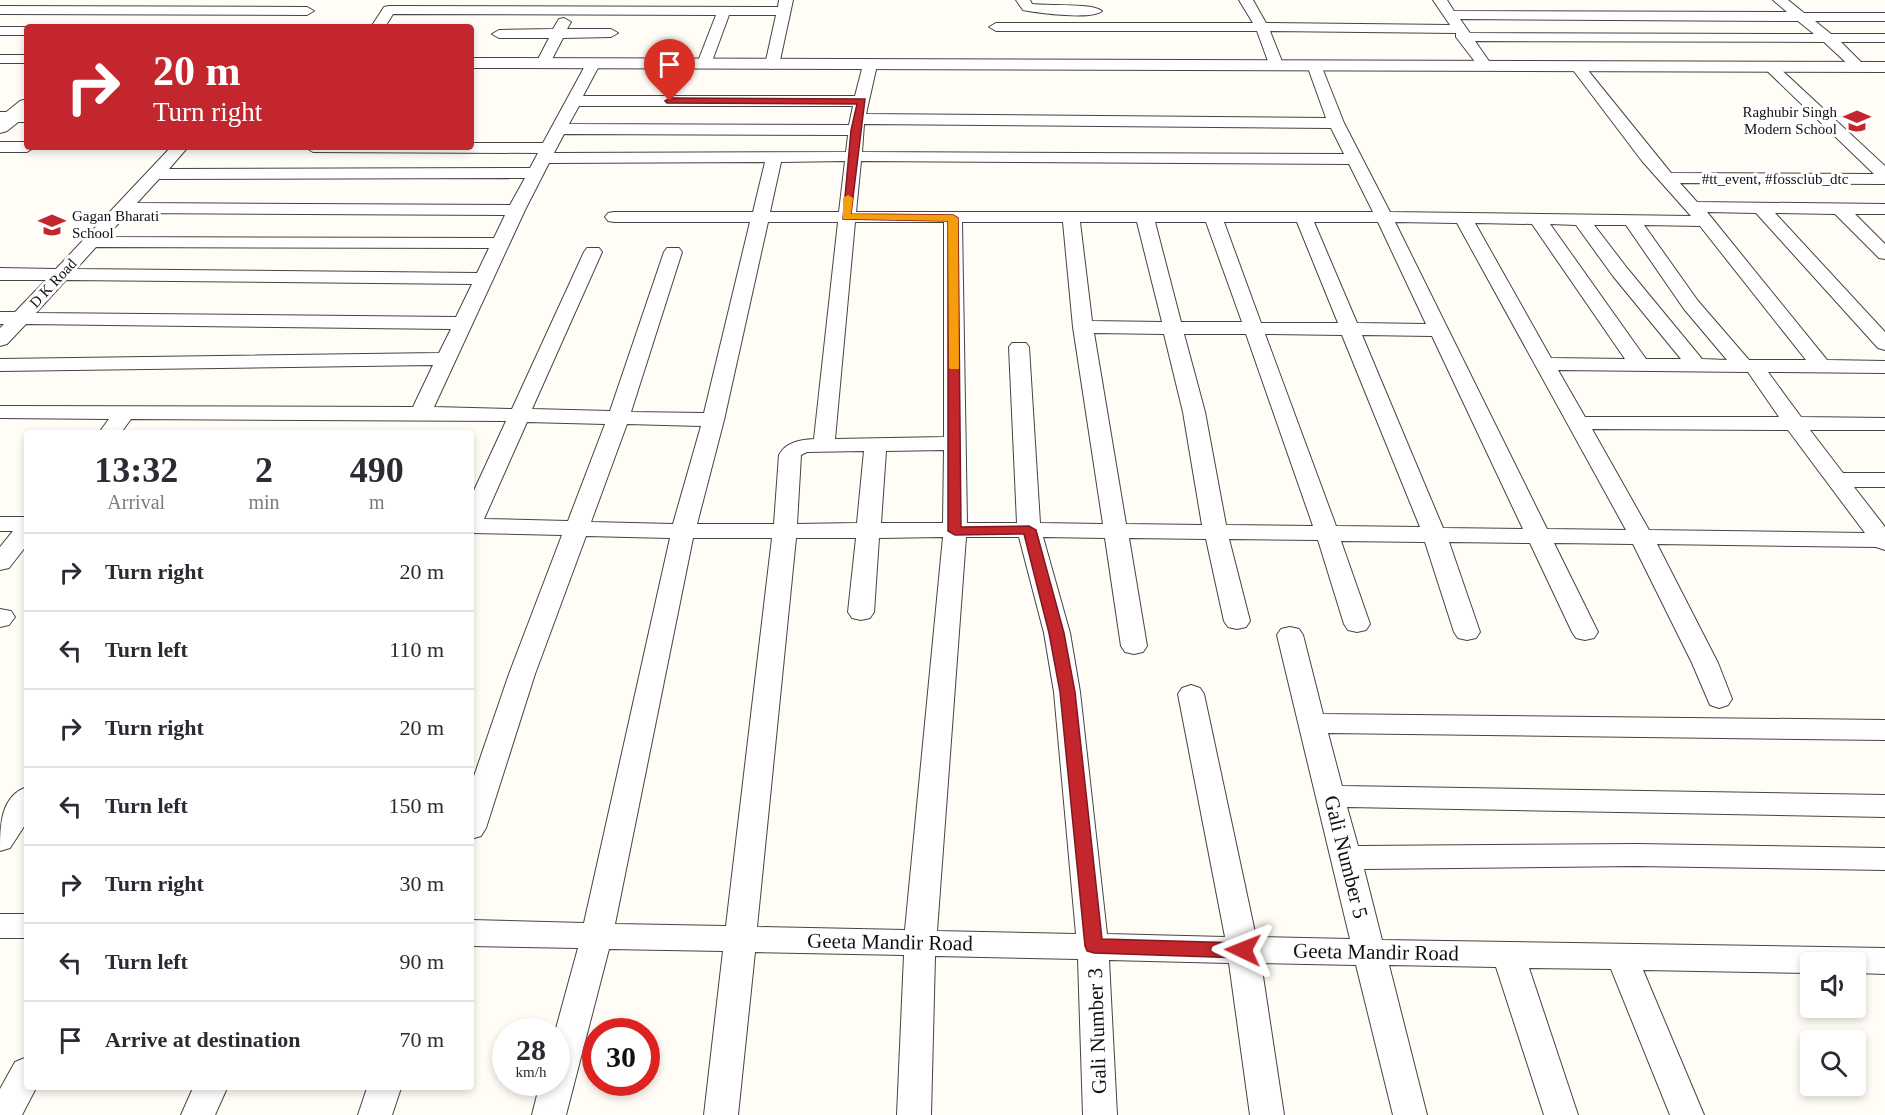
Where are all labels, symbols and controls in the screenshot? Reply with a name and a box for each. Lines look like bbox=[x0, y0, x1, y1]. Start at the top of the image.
pin bbox=[644, 39, 695, 101]
icon: right bbox=[54, 48, 132, 126]
text: 20 m bbox=[153, 48, 241, 94]
icon: arrive bbox=[653, 48, 686, 81]
text: Turn right bbox=[153, 97, 262, 127]
place label: Raghubir Singh Modern School bbox=[1742, 104, 1837, 137]
school or university icon: Raghubir Singh Modern School bbox=[1842, 106, 1872, 136]
street label: #tt_event, #fossclub_dtc bbox=[1702, 171, 1849, 187]
place label: Gagan Bharati School bbox=[72, 208, 159, 241]
school or university icon: Gagan Bharati School bbox=[37, 210, 67, 240]
street label: D K Road bbox=[26, 255, 80, 311]
text: 13:32 bbox=[94, 450, 178, 490]
text: 2 bbox=[255, 450, 273, 490]
text: 490 bbox=[350, 450, 404, 490]
text: Arrival bbox=[107, 491, 165, 513]
text: min bbox=[248, 491, 280, 513]
text: m bbox=[369, 491, 385, 513]
icon: right bbox=[54, 556, 87, 589]
text: Turn right bbox=[105, 559, 204, 584]
text: 20 m bbox=[399, 559, 444, 584]
icon: left bbox=[54, 634, 87, 667]
text: Turn left bbox=[105, 637, 188, 662]
text: 110 m bbox=[389, 637, 444, 662]
icon: right bbox=[54, 712, 87, 745]
text: Turn right bbox=[105, 715, 204, 740]
text: 20 m bbox=[399, 715, 444, 740]
icon: left bbox=[54, 790, 87, 823]
text: Turn left bbox=[105, 793, 188, 818]
text: 150 m bbox=[388, 793, 444, 818]
street label: Gali Number 5 bbox=[1319, 793, 1373, 921]
icon: right bbox=[54, 868, 87, 901]
text: Turn right bbox=[105, 871, 204, 896]
text: 30 m bbox=[399, 871, 444, 896]
position arrow bbox=[1211, 918, 1275, 982]
street label: Geeta Mandir Road bbox=[807, 929, 973, 955]
street label: Geeta Mandir Road bbox=[1293, 939, 1459, 965]
icon: left bbox=[54, 946, 87, 979]
text: Turn left bbox=[105, 949, 188, 974]
text: 90 m bbox=[399, 949, 444, 974]
map controls bbox=[1800, 952, 1866, 1096]
button: sound bbox=[1800, 952, 1866, 1018]
street label: Gali Number 3 bbox=[1083, 968, 1111, 1094]
speed limit sign: 30 bbox=[582, 1018, 660, 1096]
icon: arrive bbox=[54, 1024, 87, 1057]
text: Arrive at destination bbox=[105, 1027, 301, 1052]
text: 70 m bbox=[399, 1027, 444, 1052]
button: search bbox=[1800, 1030, 1866, 1096]
text: 28 bbox=[516, 1033, 546, 1066]
text: km/h bbox=[516, 1064, 546, 1080]

